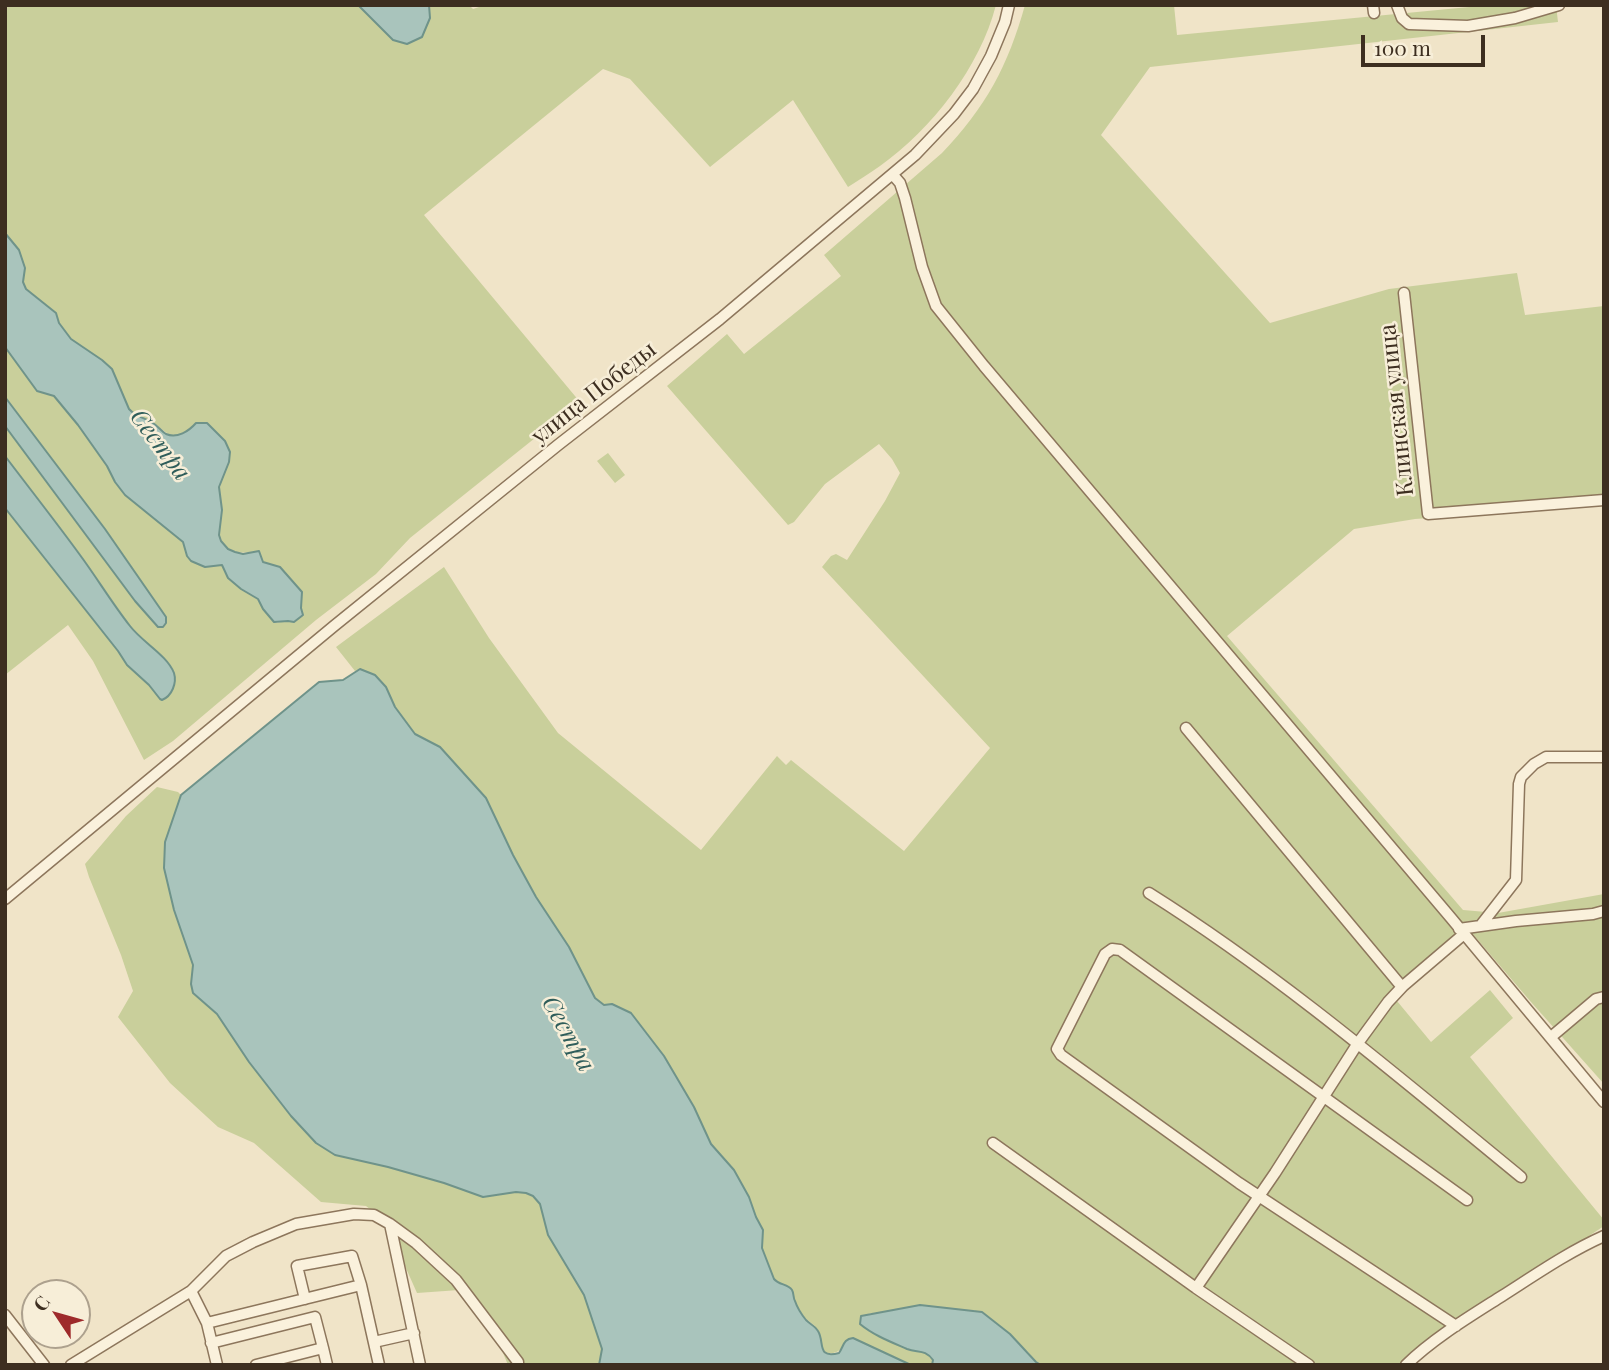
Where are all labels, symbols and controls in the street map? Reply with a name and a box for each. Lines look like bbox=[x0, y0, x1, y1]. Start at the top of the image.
scale bar bbox=[1364, 21, 1488, 65]
text: 100 m bbox=[1374, 33, 1431, 61]
street label: Клинская улица bbox=[1374, 323, 1420, 497]
street label: улица Победы bbox=[526, 336, 662, 450]
water label: Сестра bbox=[124, 404, 196, 486]
water label: Сестра bbox=[536, 991, 600, 1077]
north arrow bbox=[21, 1279, 91, 1349]
text: С bbox=[26, 1290, 55, 1316]

